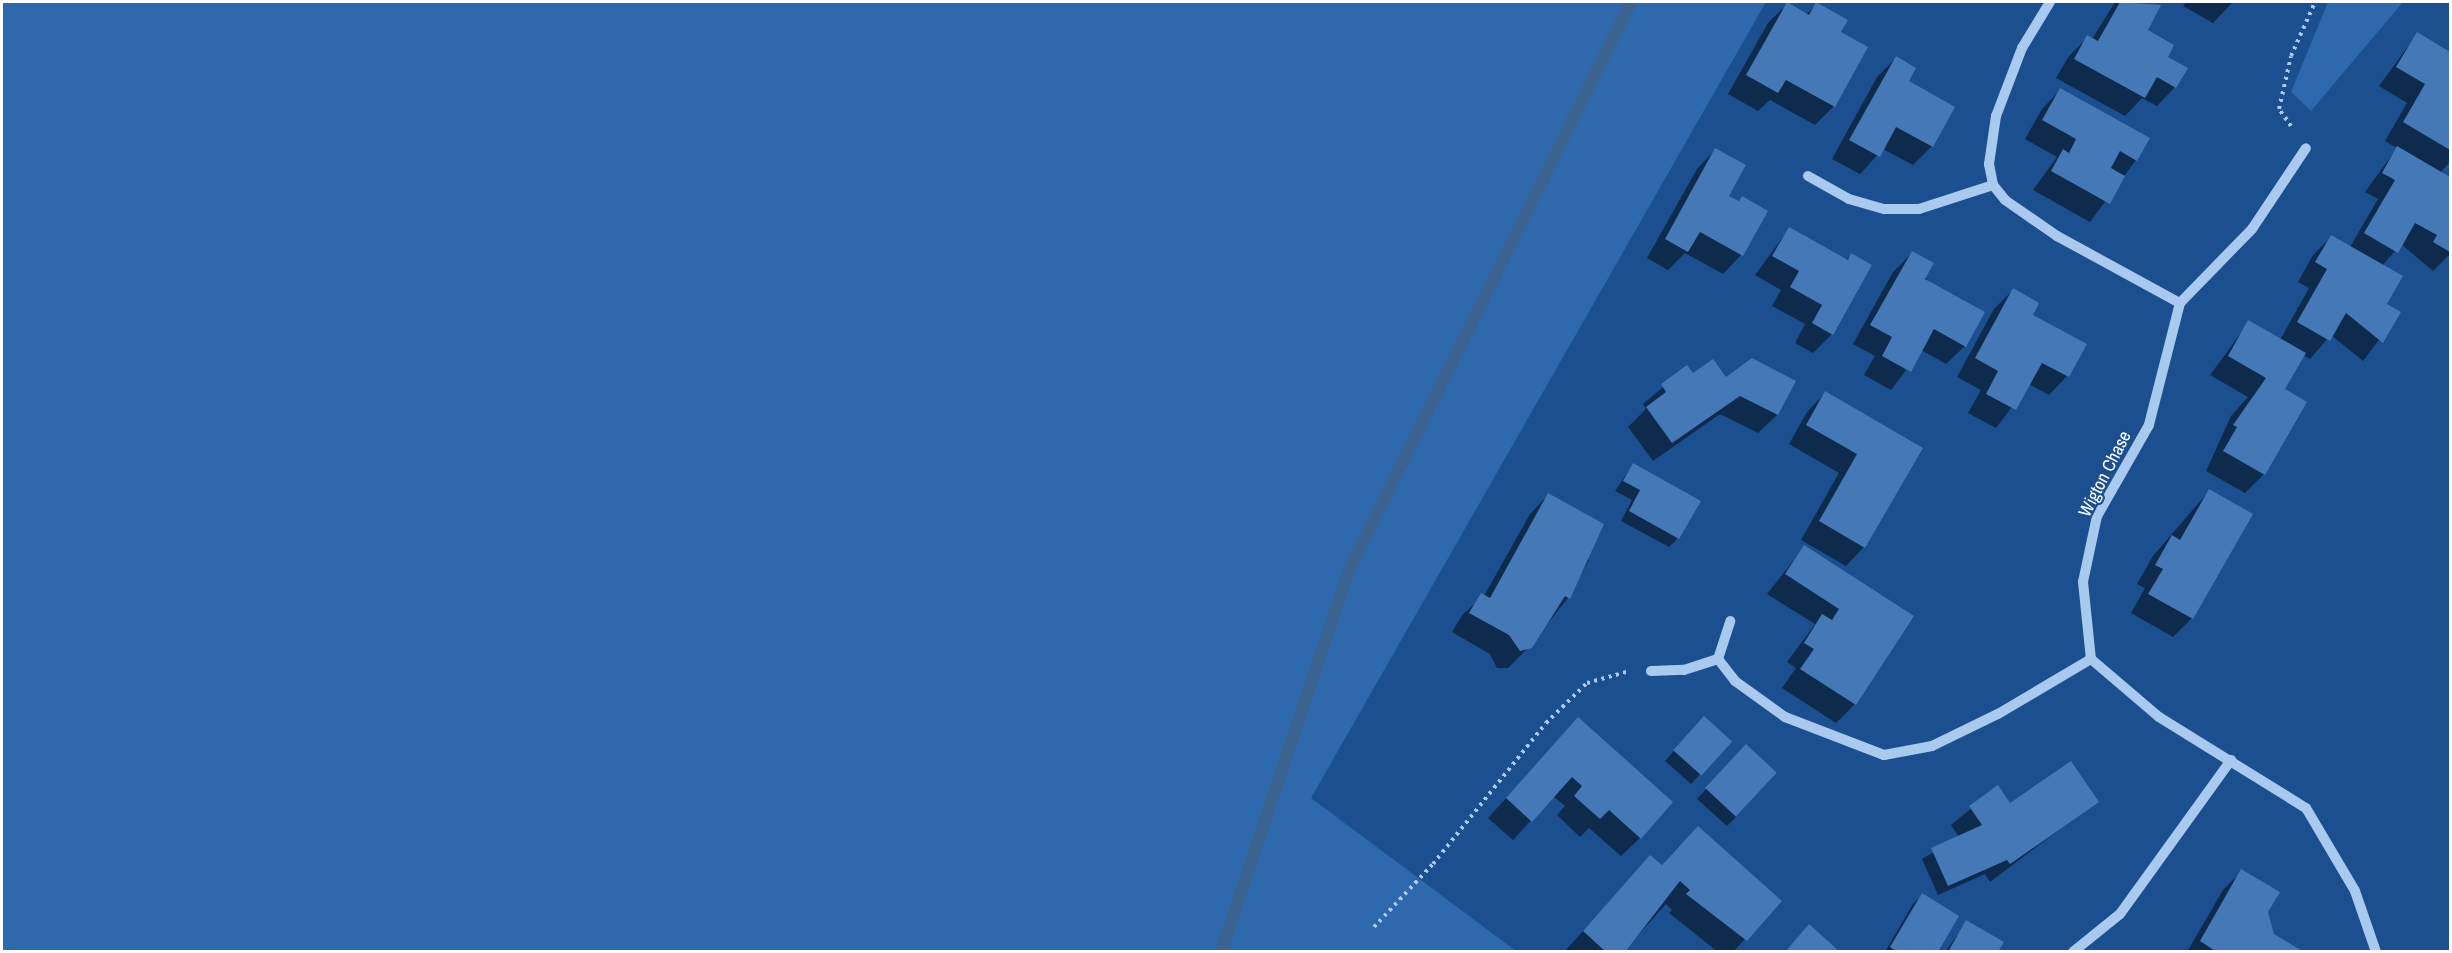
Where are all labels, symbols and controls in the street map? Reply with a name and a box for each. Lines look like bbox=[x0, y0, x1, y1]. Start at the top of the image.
street label: Wigton Chase bbox=[2074, 427, 2136, 521]

